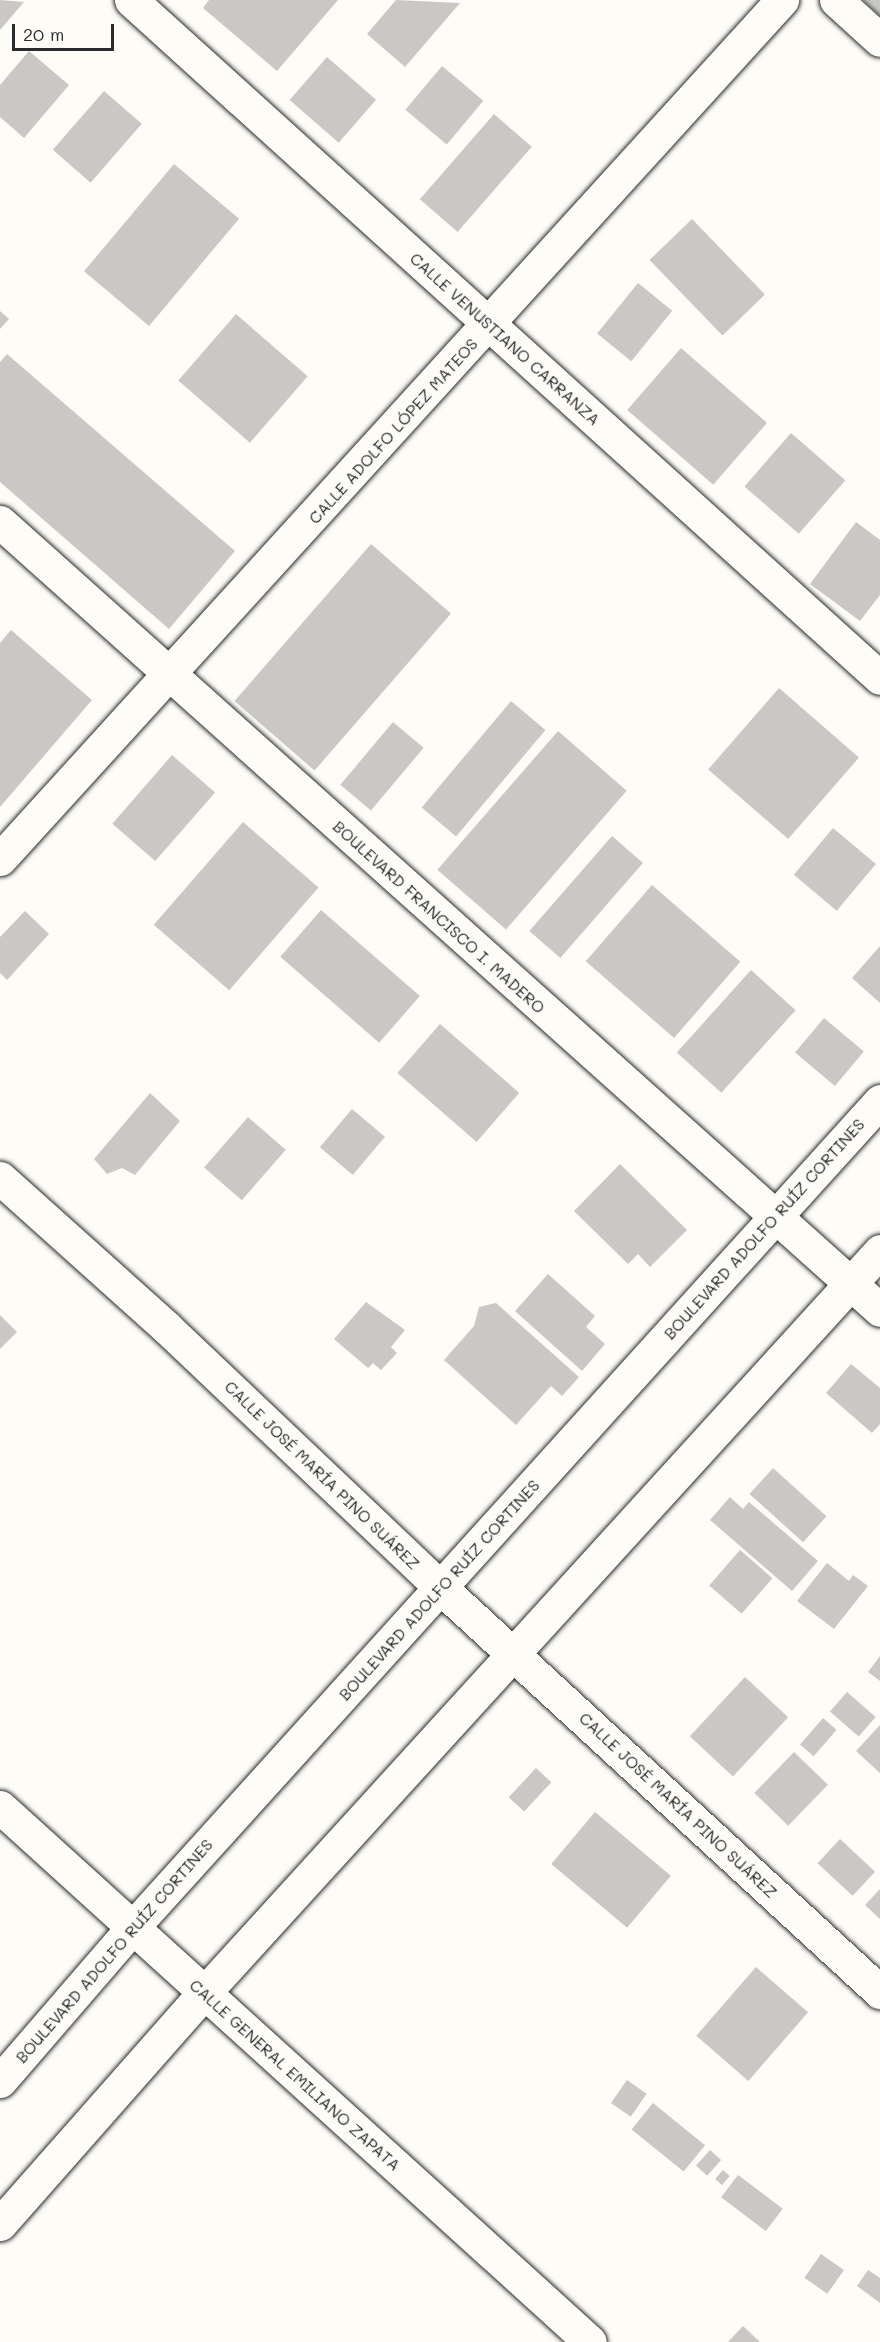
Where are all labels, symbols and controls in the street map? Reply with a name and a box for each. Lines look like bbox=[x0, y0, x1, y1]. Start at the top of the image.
scale bar bbox=[15, 12, 117, 50]
text: 20 m bbox=[23, 22, 64, 46]
street label: CALLE VENUSTIANO CARRANZA bbox=[406, 249, 604, 429]
street label: CALLE ADOLFO LÓPEZ MATEOS bbox=[305, 334, 481, 528]
street label: BOULEVARD FRANCISCO I. MADERO bbox=[329, 817, 549, 1017]
street label: BOULEVARD ADOLFO RUÍZ CORTINES bbox=[660, 1115, 868, 1343]
street label: CALLE JOSÉ MARÍA PINO SUÁREZ bbox=[221, 1377, 423, 1573]
street label: BOULEVARD ADOLFO RUÍZ CORTINES bbox=[335, 1476, 543, 1704]
street label: CALLE JOSÉ MARÍA PINO SUÁREZ bbox=[575, 1708, 781, 1902]
street label: BOULEVARD ADOLFO RUÍZ CORTINES bbox=[12, 1835, 216, 2067]
street label: CALLE GENERAL EMILIANO ZAPATA bbox=[186, 1975, 404, 2175]

